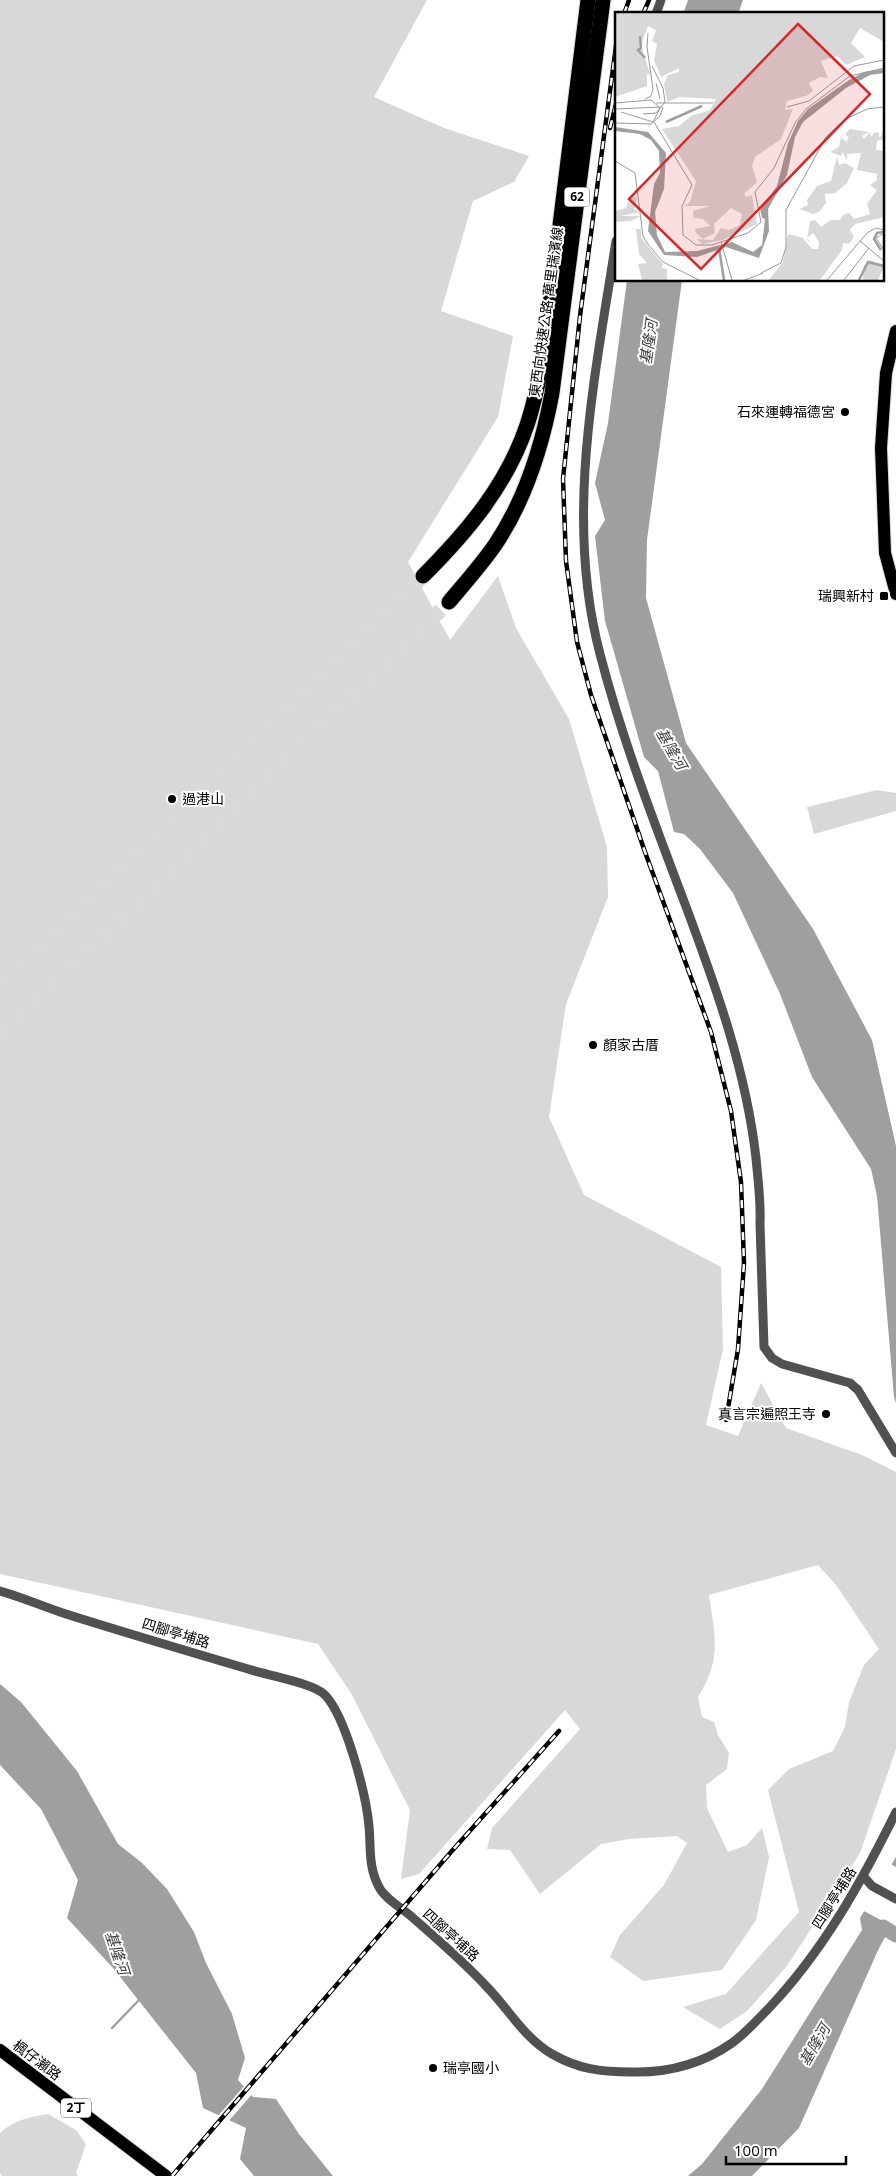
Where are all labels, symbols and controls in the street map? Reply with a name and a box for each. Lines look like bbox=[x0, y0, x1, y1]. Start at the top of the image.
inset map bbox=[615, 12, 884, 281]
road number: 62 bbox=[564, 188, 590, 206]
street label: 東西向快速公路 萬里瑞濱線 bbox=[524, 226, 567, 398]
water label: 基隆河 bbox=[635, 315, 661, 366]
place label: 石來運轉福德宮 bbox=[737, 402, 835, 421]
marker: 石來運轉福德宮 bbox=[839, 406, 851, 418]
place label: 瑞興新村 bbox=[818, 586, 874, 605]
marker: 瑞興新村 bbox=[878, 590, 890, 602]
water label: 基隆河 bbox=[652, 724, 693, 776]
place label: 過港山 bbox=[182, 789, 224, 808]
marker: 過港山 bbox=[166, 793, 178, 805]
place label: 顏家古厝 bbox=[603, 1035, 659, 1054]
marker: 顏家古厝 bbox=[587, 1039, 599, 1051]
place label: 真言宗遍照王寺 bbox=[718, 1404, 816, 1423]
marker: 真言宗遍照王寺 bbox=[820, 1408, 832, 1420]
street label: 四腳亭埔路 bbox=[140, 1613, 212, 1652]
street label: 四腳亭埔路 bbox=[807, 1863, 860, 1932]
street label: 四腳亭埔路 bbox=[419, 1904, 484, 1965]
water label: 基隆河 bbox=[101, 1928, 136, 1980]
water label: 基隆河 bbox=[794, 2017, 836, 2069]
street label: 楓仔瀨路 bbox=[9, 2035, 65, 2084]
place label: 瑞亭國小 bbox=[443, 2058, 499, 2077]
marker: 瑞亭國小 bbox=[427, 2062, 439, 2074]
road number: 2丁 bbox=[61, 2098, 91, 2118]
scale bar bbox=[726, 2134, 846, 2166]
text: 100 m bbox=[734, 2140, 778, 2160]

